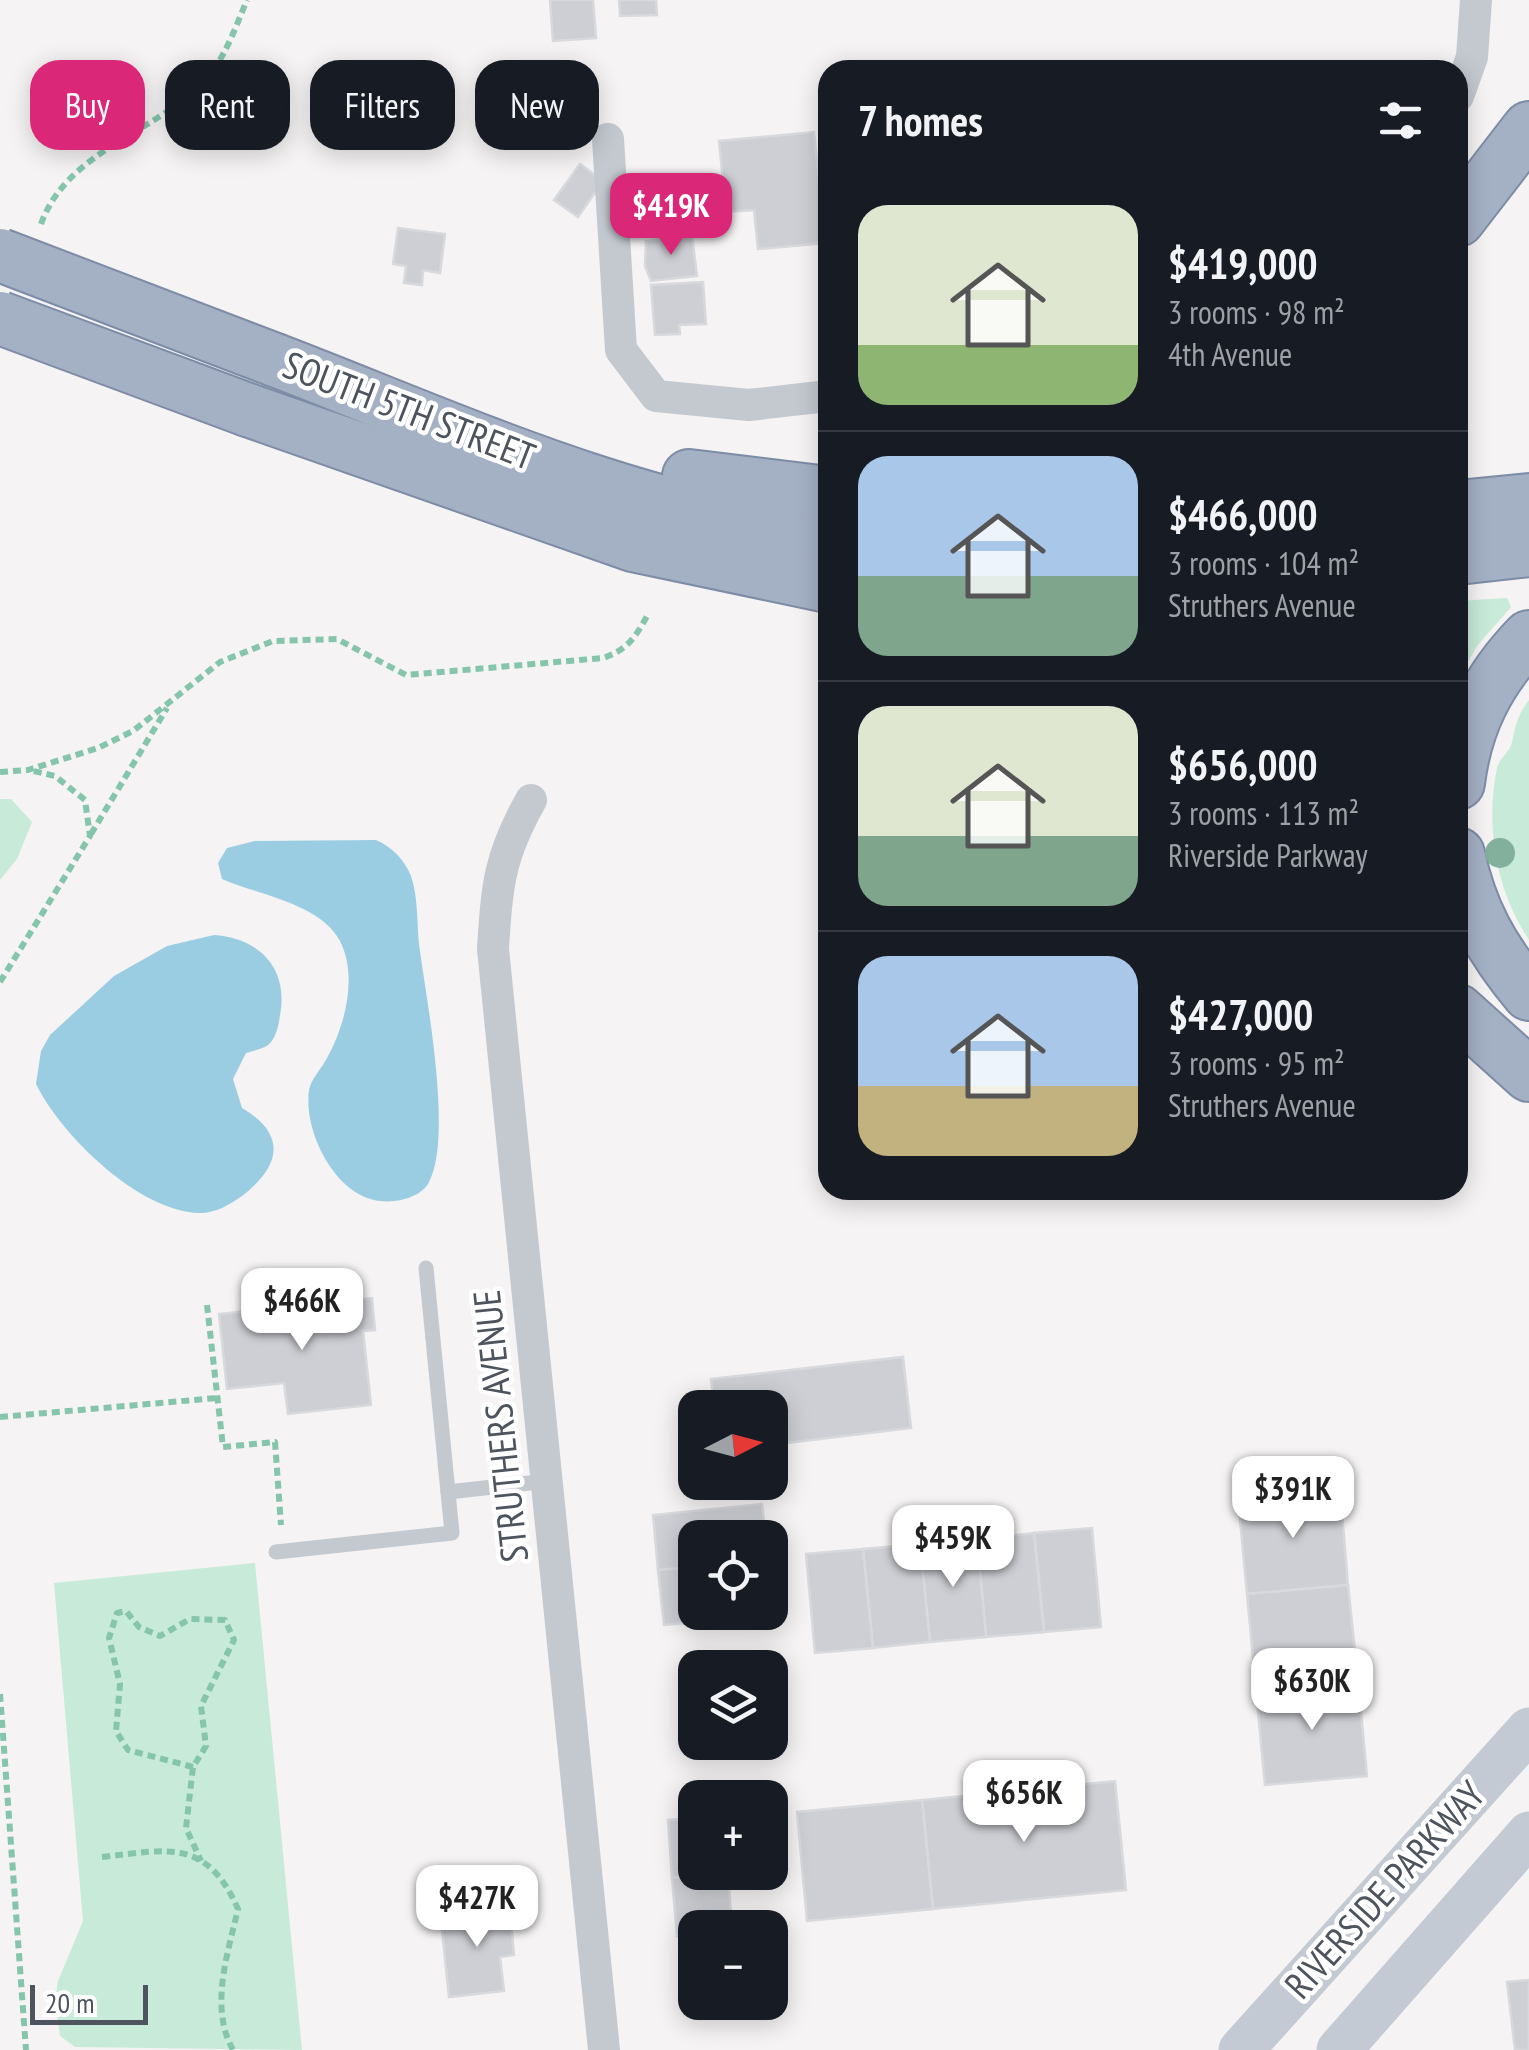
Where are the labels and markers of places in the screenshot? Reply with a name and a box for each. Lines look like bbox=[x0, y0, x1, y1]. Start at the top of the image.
pin: $419K bbox=[601, 173, 741, 258]
pin: $466K bbox=[232, 1268, 372, 1353]
pin: $391K bbox=[1223, 1456, 1363, 1541]
pin: $459K bbox=[883, 1505, 1023, 1590]
pin: $630K bbox=[1242, 1648, 1382, 1733]
pin: $656K bbox=[954, 1760, 1094, 1845]
pin: $427K bbox=[407, 1865, 547, 1950]

